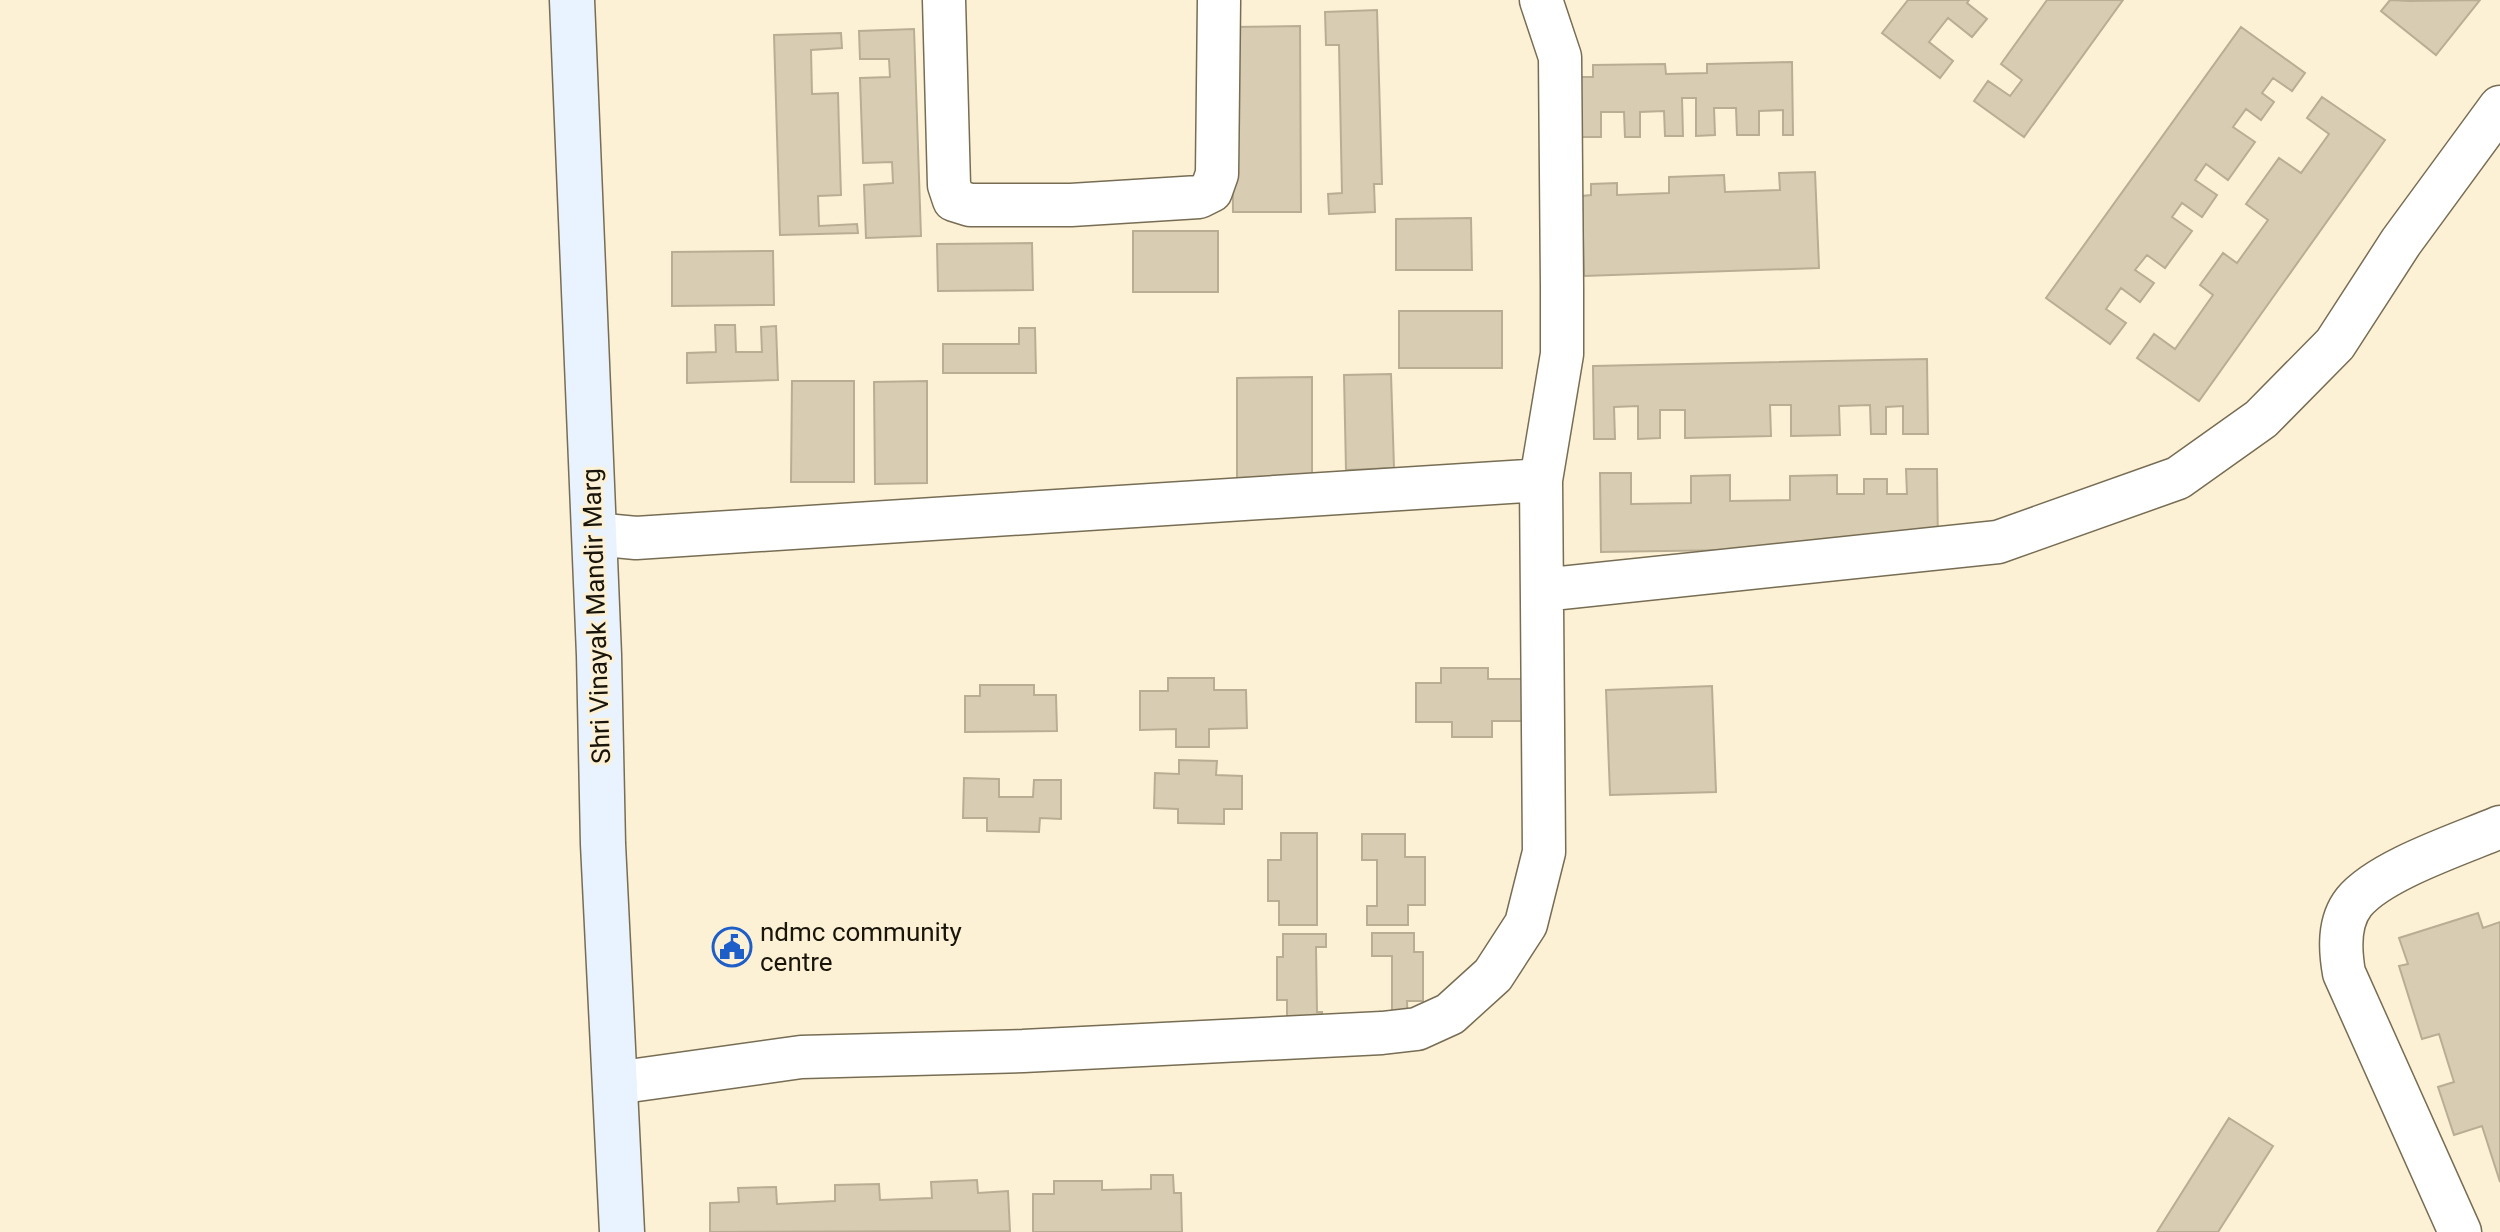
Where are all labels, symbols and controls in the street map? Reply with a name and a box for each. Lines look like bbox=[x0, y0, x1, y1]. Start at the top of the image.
street label: Shri Vinayak Mandir Marg bbox=[576, 468, 616, 764]
place label: ndmc community centre bbox=[760, 917, 962, 977]
public building icon: ndmc community centre bbox=[711, 926, 753, 968]

